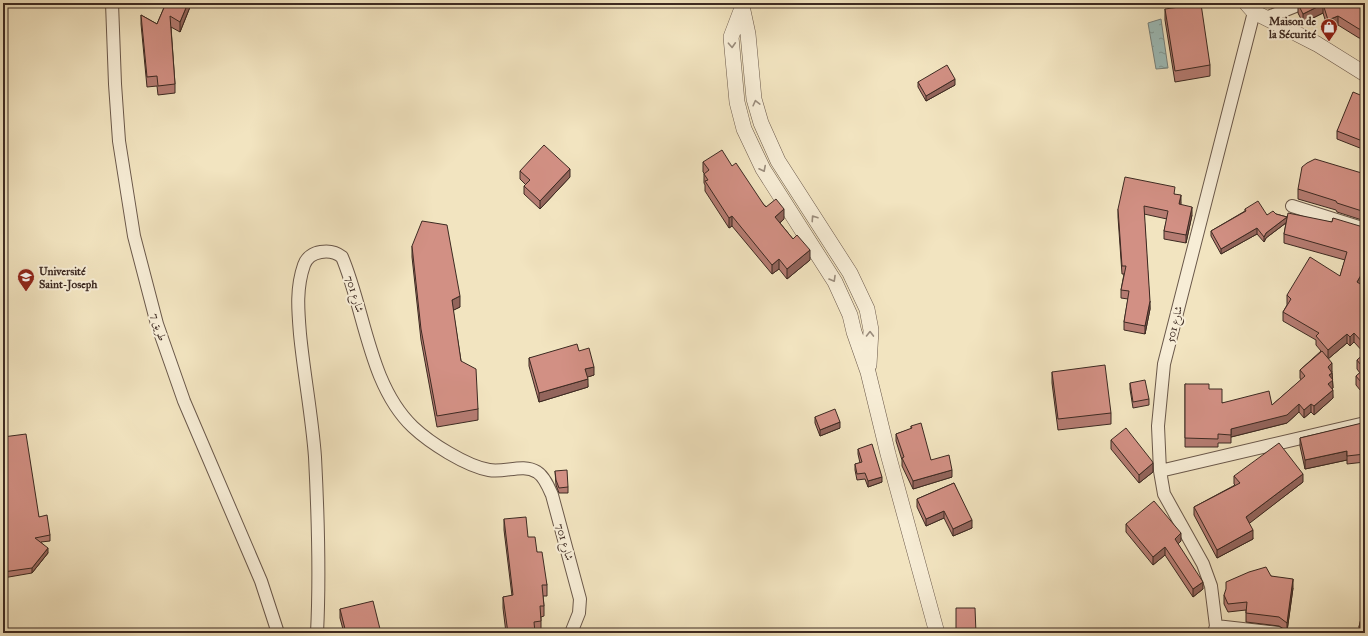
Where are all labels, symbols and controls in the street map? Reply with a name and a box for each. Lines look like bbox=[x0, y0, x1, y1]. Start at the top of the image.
place label: Maison de la Sécurité bbox=[1268, 15, 1316, 41]
shop icon: Maison de la Sécurité bbox=[1319, 17, 1339, 42]
one-way arrow bbox=[727, 42, 736, 48]
one-way arrow bbox=[752, 100, 760, 107]
one-way arrow bbox=[758, 165, 766, 172]
one-way arrow bbox=[812, 215, 819, 222]
place label: Université Saint-Joseph bbox=[39, 265, 98, 292]
school or university icon: Université Saint-Joseph bbox=[16, 267, 36, 292]
street label: شارع 701 bbox=[340, 274, 366, 315]
one-way arrow bbox=[828, 275, 835, 282]
street label: شارع 501 bbox=[1164, 304, 1188, 344]
street label: طريق 7 bbox=[147, 312, 169, 343]
one-way arrow bbox=[866, 331, 874, 337]
street label: شارع 701 bbox=[550, 522, 576, 563]

